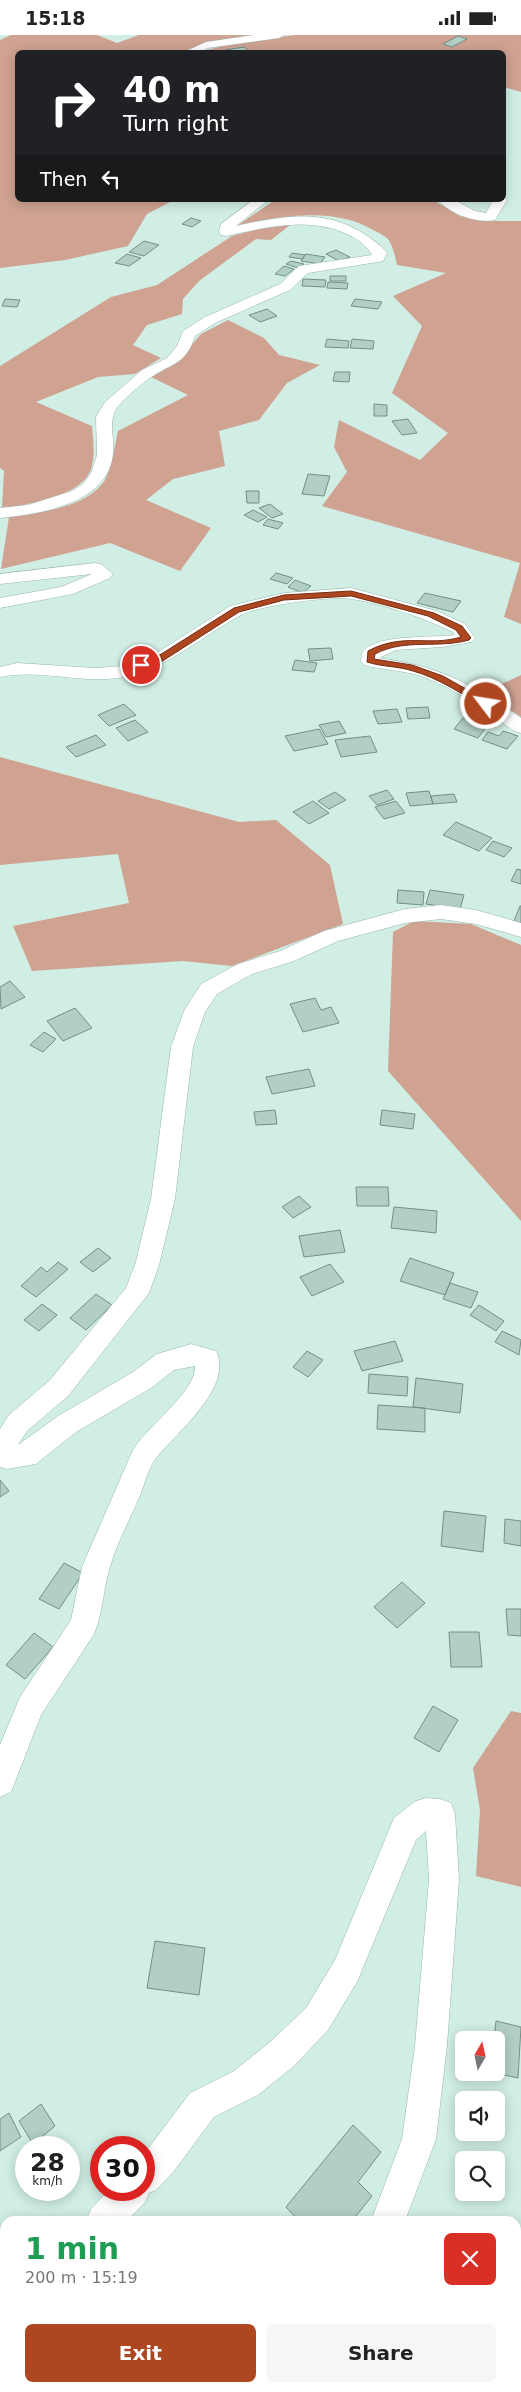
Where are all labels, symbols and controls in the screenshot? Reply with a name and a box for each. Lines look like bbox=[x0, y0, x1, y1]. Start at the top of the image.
text: 15:18 bbox=[25, 7, 85, 29]
icon: right bbox=[40, 70, 105, 135]
text: 40 m bbox=[123, 70, 220, 110]
text: Turn right bbox=[123, 111, 228, 136]
icon: left bbox=[97, 165, 125, 193]
text: Then bbox=[40, 168, 87, 190]
pin bbox=[120, 644, 162, 686]
icon: arrive bbox=[127, 651, 155, 679]
position arrow bbox=[459, 677, 511, 729]
north arrow bbox=[455, 2031, 505, 2081]
map controls bbox=[455, 2031, 505, 2201]
button: sound bbox=[455, 2091, 505, 2141]
speed limit sign: 30 bbox=[90, 2136, 155, 2201]
text: 28 bbox=[30, 2148, 65, 2177]
button: search bbox=[455, 2151, 505, 2201]
text: km/h bbox=[32, 2174, 63, 2188]
text: 1 min bbox=[25, 2231, 119, 2266]
button: close bbox=[444, 2233, 496, 2285]
text: 200 m · 15:19 bbox=[25, 2268, 138, 2287]
button: Exit bbox=[25, 2324, 256, 2382]
button: Share bbox=[266, 2324, 496, 2382]

